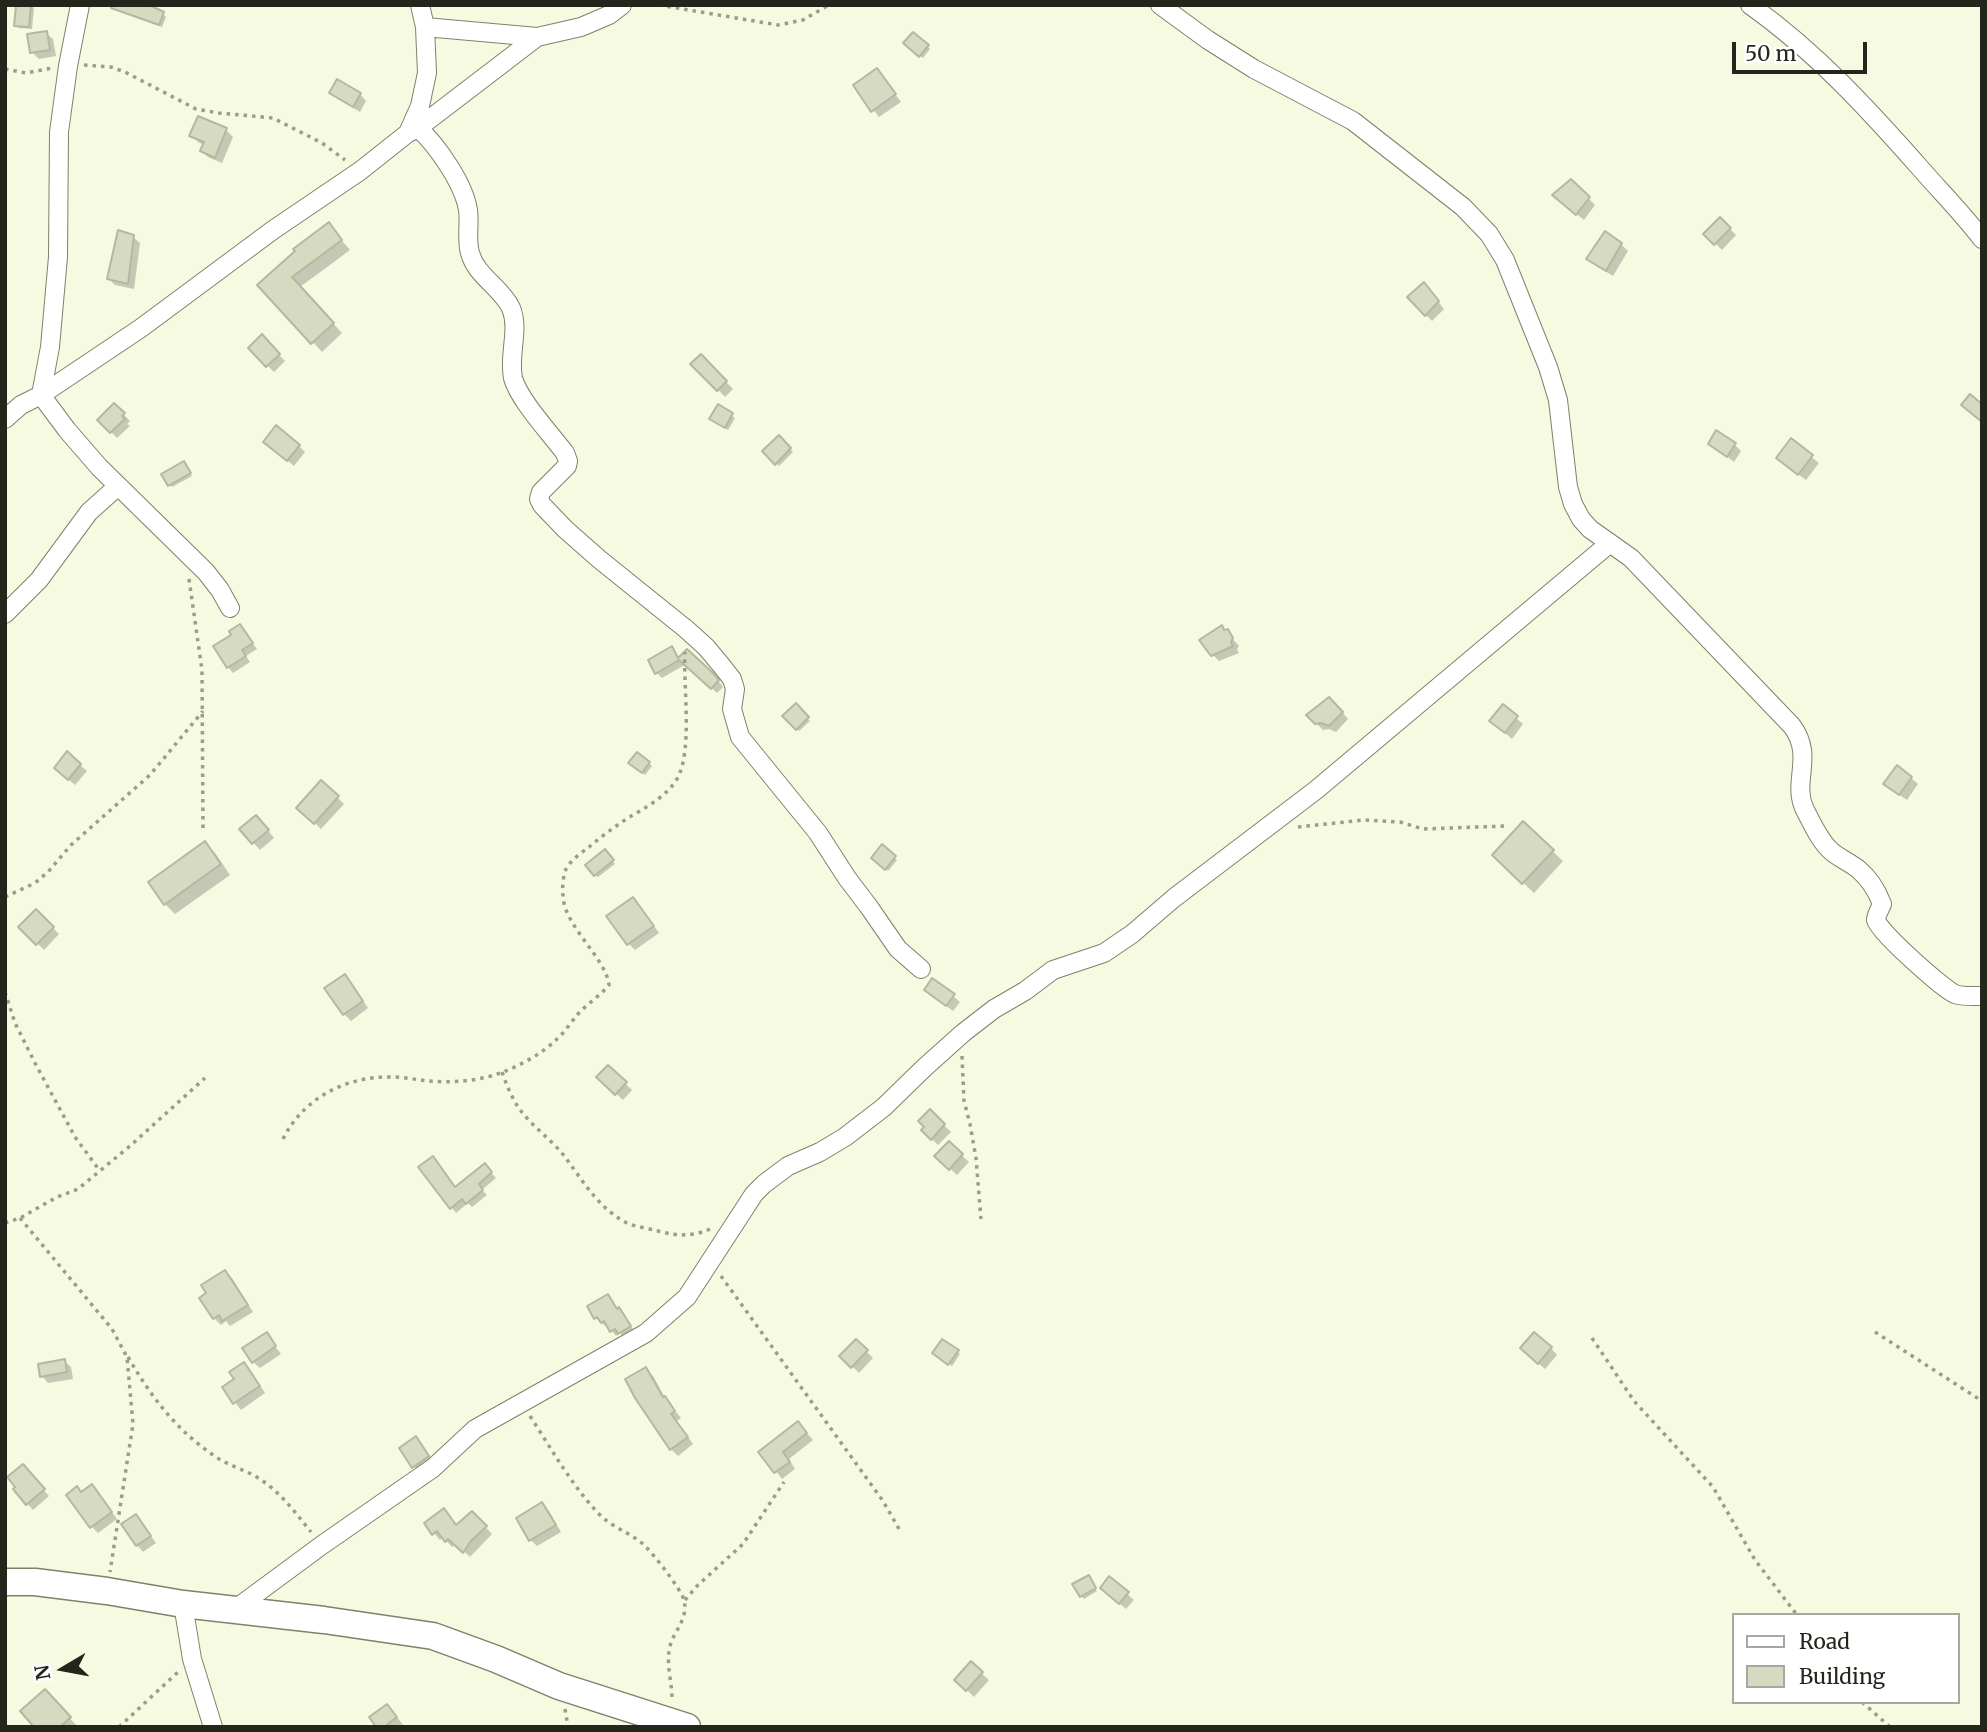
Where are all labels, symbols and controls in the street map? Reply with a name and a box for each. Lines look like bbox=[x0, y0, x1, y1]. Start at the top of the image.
scale bar bbox=[1735, 28, 1870, 72]
text: 50 m bbox=[1745, 40, 1796, 67]
legend bbox=[1731, 1613, 1959, 1704]
text: Road bbox=[1799, 1628, 1850, 1655]
north arrow bbox=[28, 1634, 98, 1704]
text: N bbox=[29, 1663, 55, 1682]
text: Building bbox=[1799, 1663, 1885, 1690]

